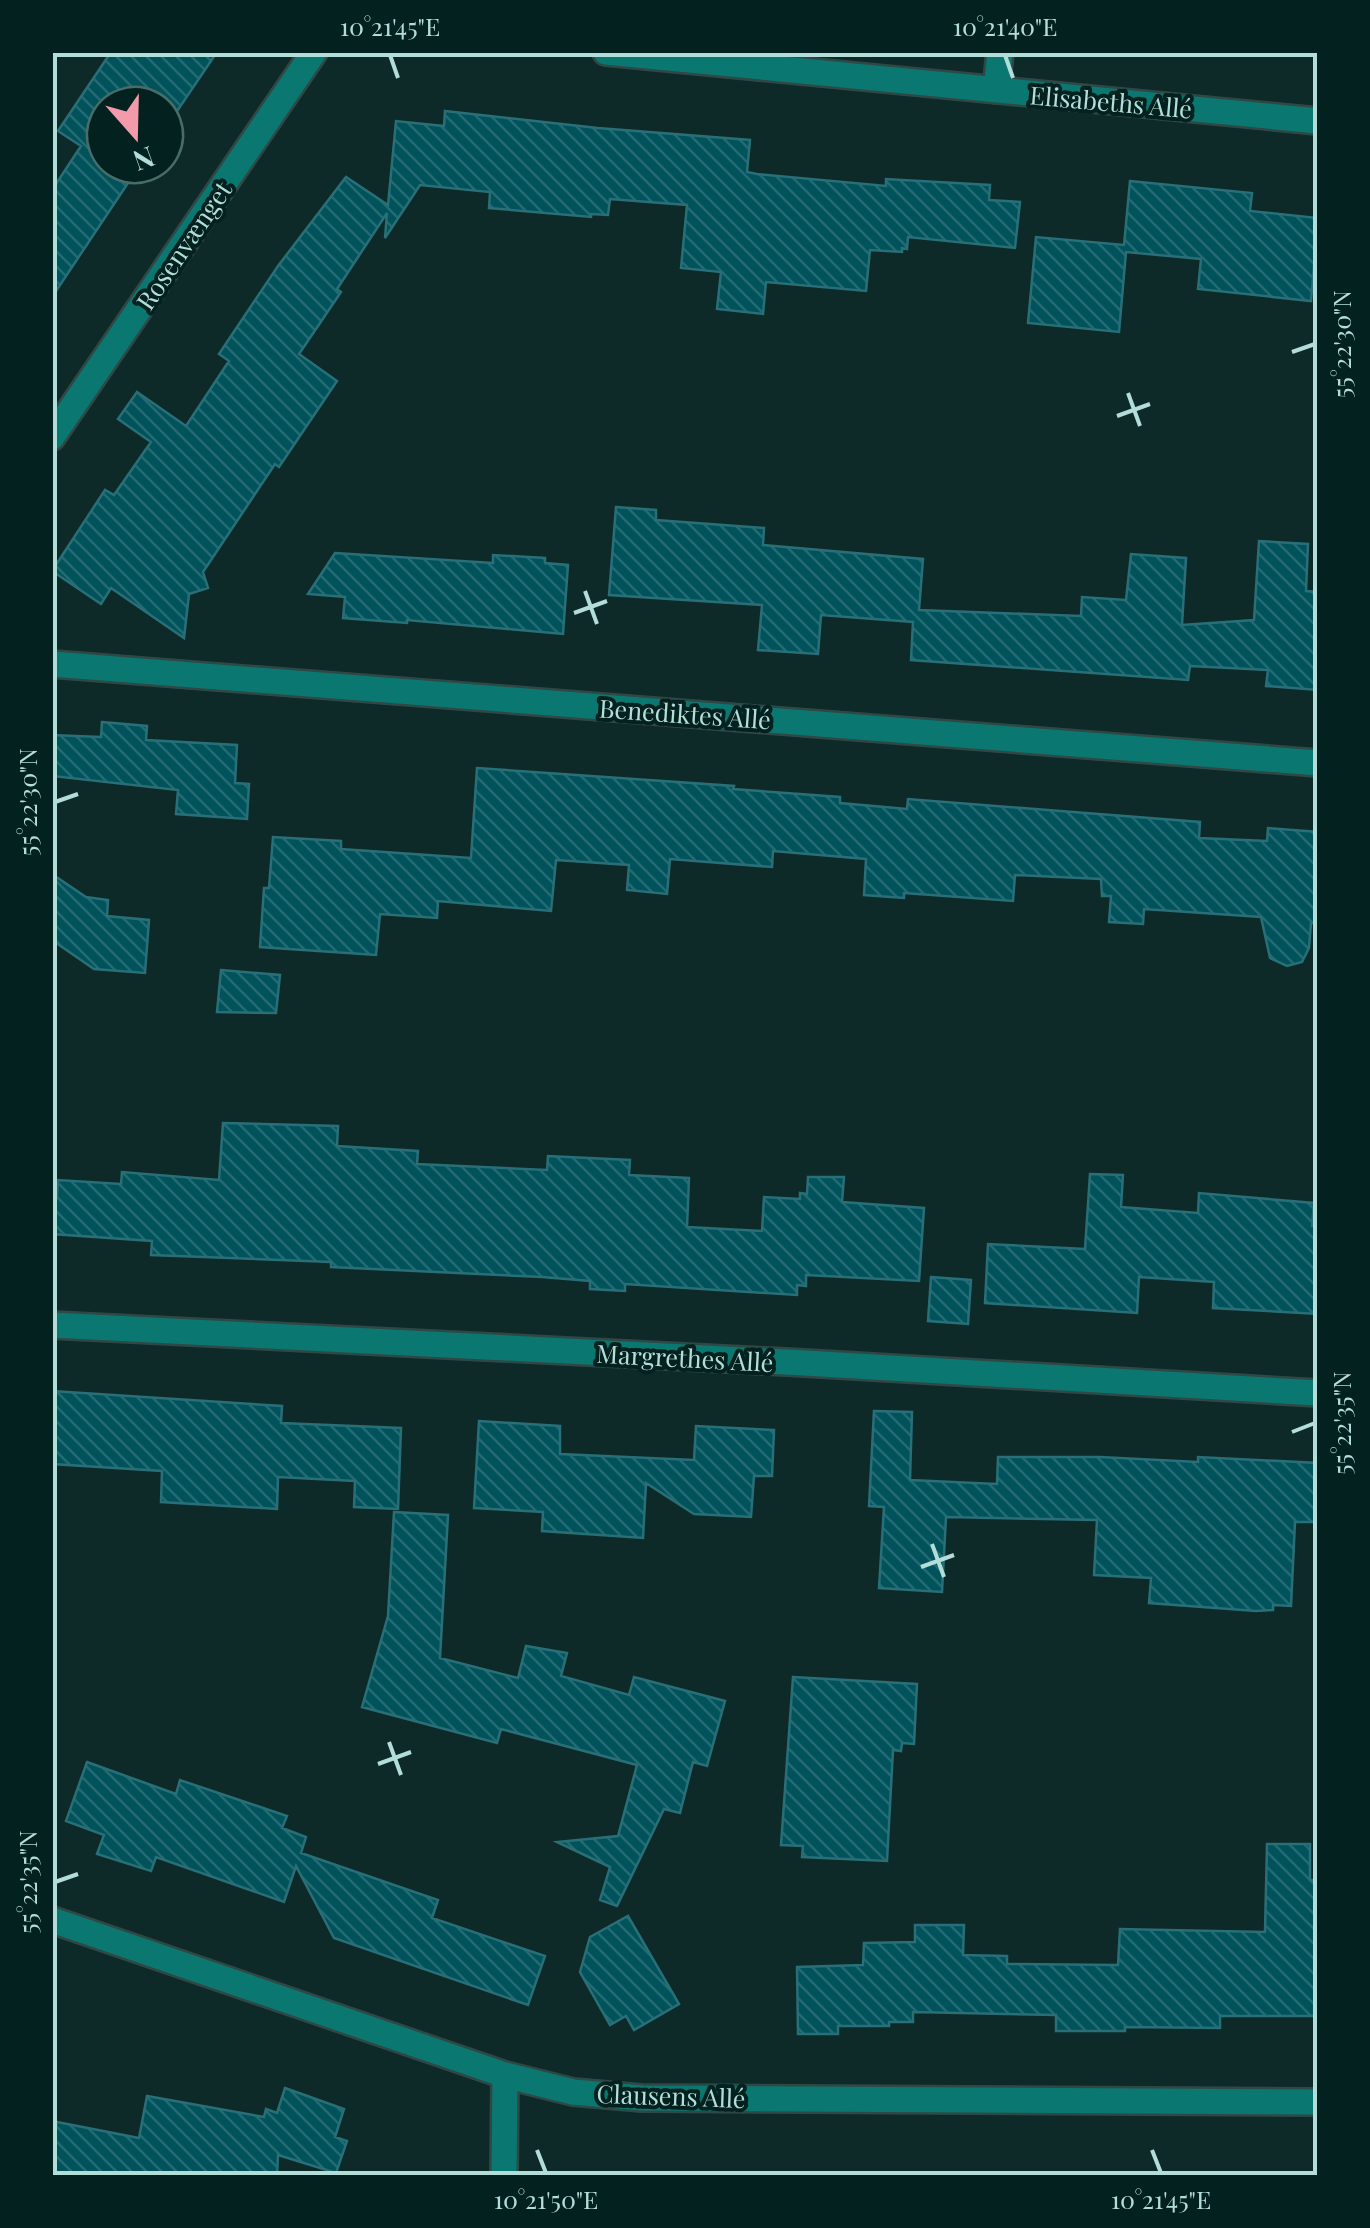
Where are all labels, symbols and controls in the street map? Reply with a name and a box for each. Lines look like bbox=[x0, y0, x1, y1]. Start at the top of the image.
text: 10°21'45"E bbox=[340, 9, 440, 42]
text: 10°21'40"E bbox=[953, 9, 1057, 42]
street label: Elisabeths Allé bbox=[1029, 77, 1193, 125]
north arrow bbox=[85, 85, 185, 185]
text: N bbox=[128, 139, 160, 181]
street label: Rosenvænget bbox=[128, 173, 239, 316]
text: 55°22'30"N bbox=[1324, 290, 1357, 398]
street label: Benediktes Allé bbox=[598, 691, 772, 735]
text: 55°22'30"N bbox=[10, 748, 43, 856]
street label: Margrethes Allé bbox=[596, 1336, 774, 1378]
text: 55°22'35"N bbox=[1324, 1371, 1357, 1475]
text: 55°22'35"N bbox=[10, 1830, 43, 1934]
street label: Clausens Allé bbox=[596, 2076, 746, 2114]
text: 10°21'50"E bbox=[494, 2182, 598, 2215]
text: 10°21'45"E bbox=[1111, 2182, 1211, 2215]

